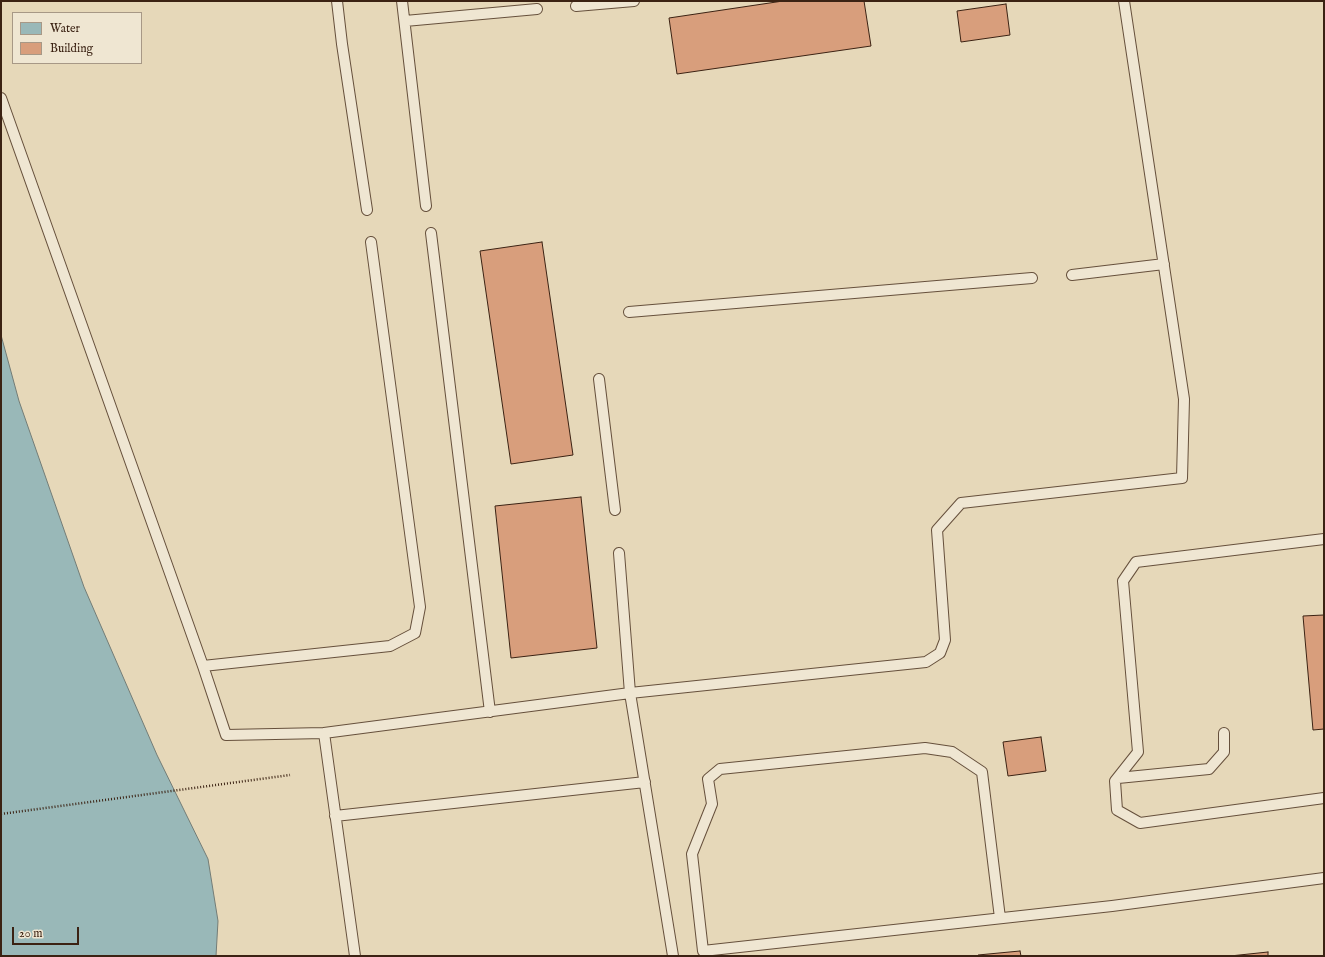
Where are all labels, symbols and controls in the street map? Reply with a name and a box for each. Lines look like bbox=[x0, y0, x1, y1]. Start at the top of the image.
legend bbox=[12, 12, 142, 64]
text: Water bbox=[50, 21, 80, 36]
text: Building bbox=[50, 41, 93, 56]
scale bar bbox=[14, 919, 81, 945]
text: 20 m bbox=[19, 926, 42, 941]

